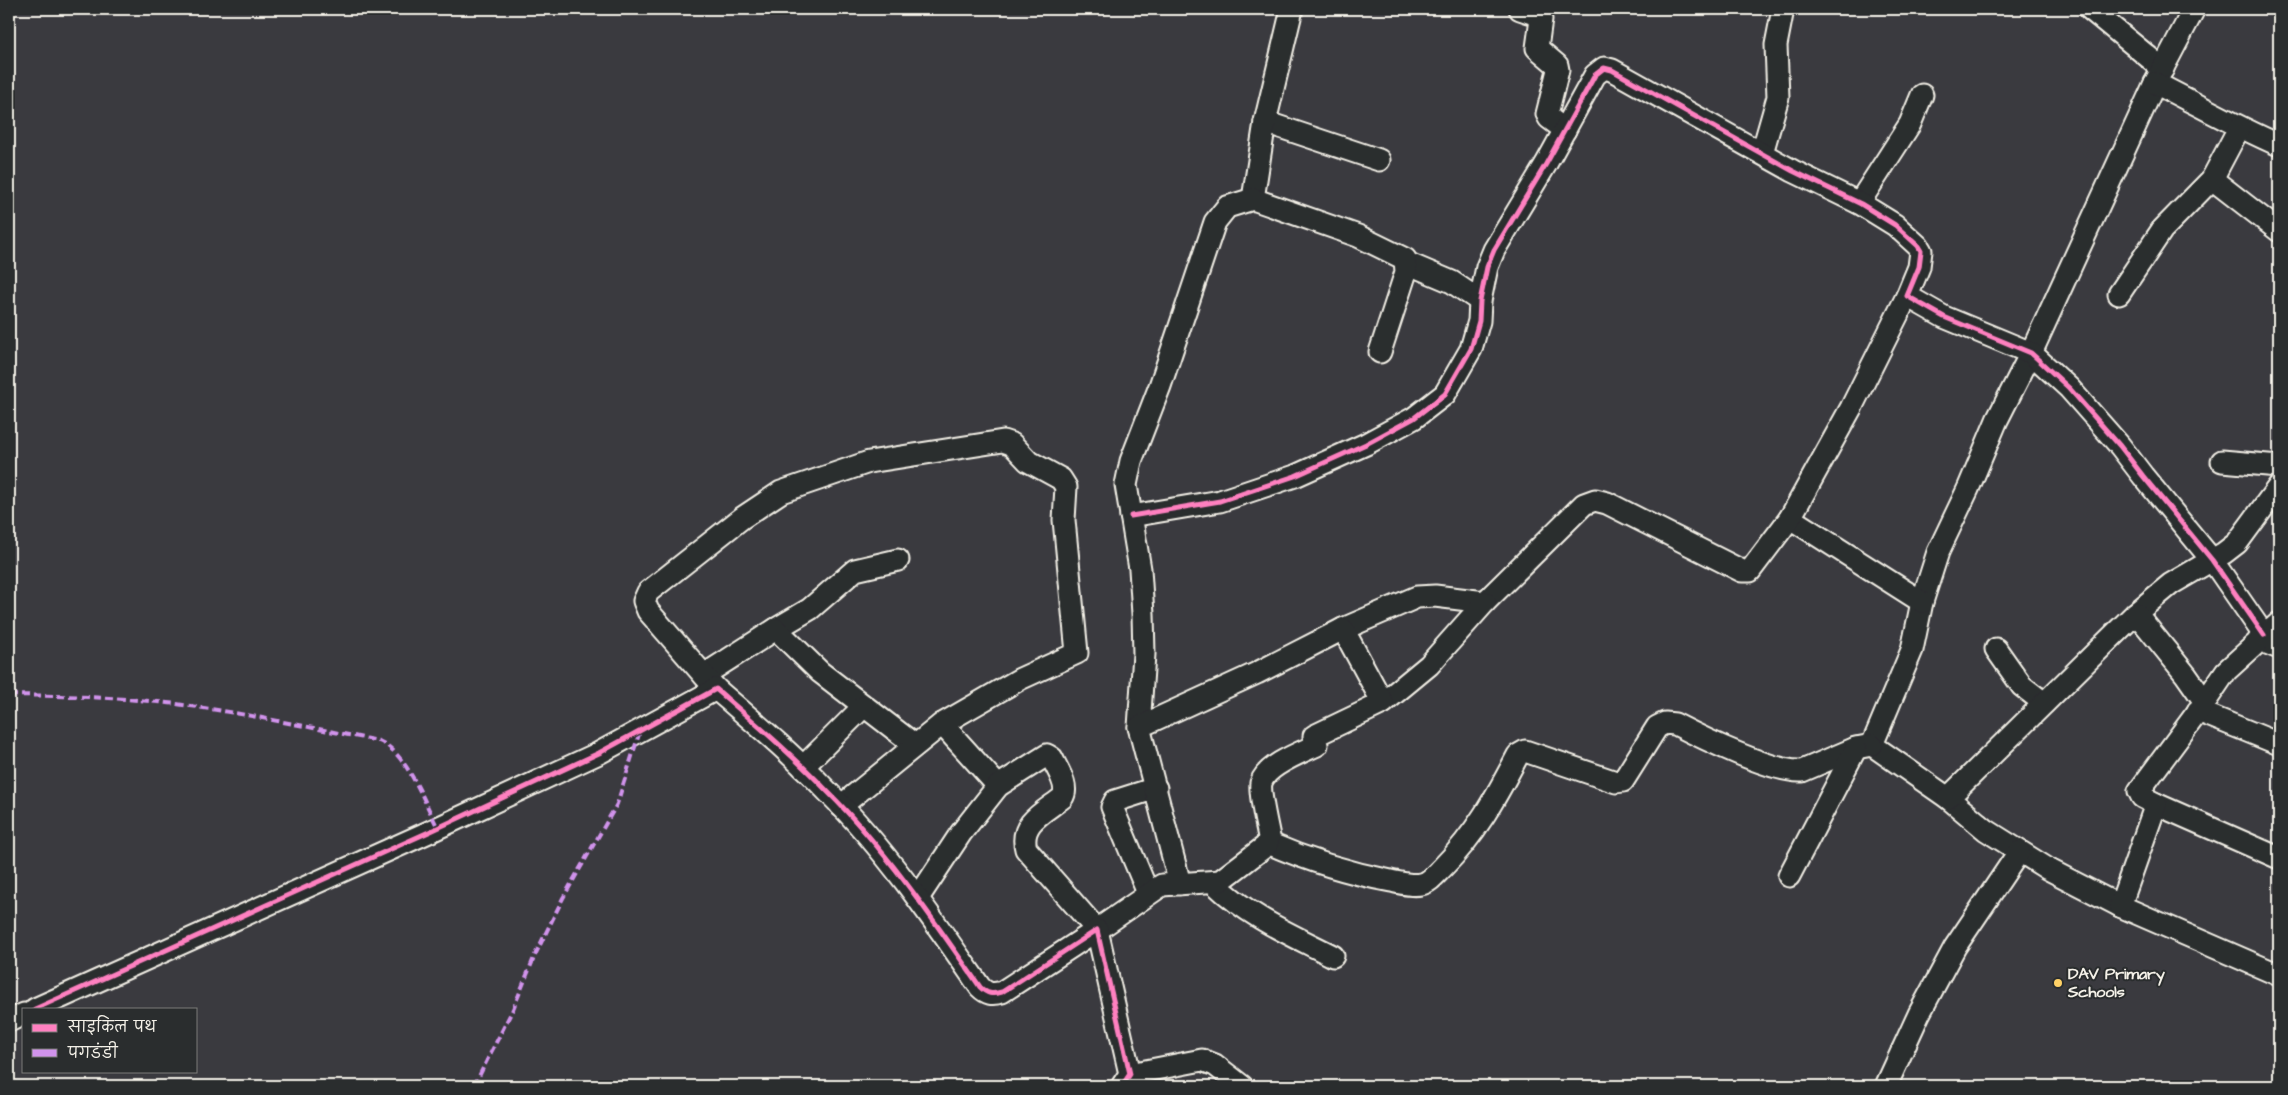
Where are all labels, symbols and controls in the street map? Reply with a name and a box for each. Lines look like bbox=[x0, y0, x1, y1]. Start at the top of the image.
place label: DAV Primary Schools bbox=[2067, 963, 2165, 1003]
marker: DAV Primary Schools bbox=[2052, 977, 2064, 989]
legend bbox=[22, 1008, 198, 1072]
text: साइकिल पथ bbox=[67, 1015, 157, 1038]
text: पगडंडी bbox=[67, 1041, 118, 1064]

